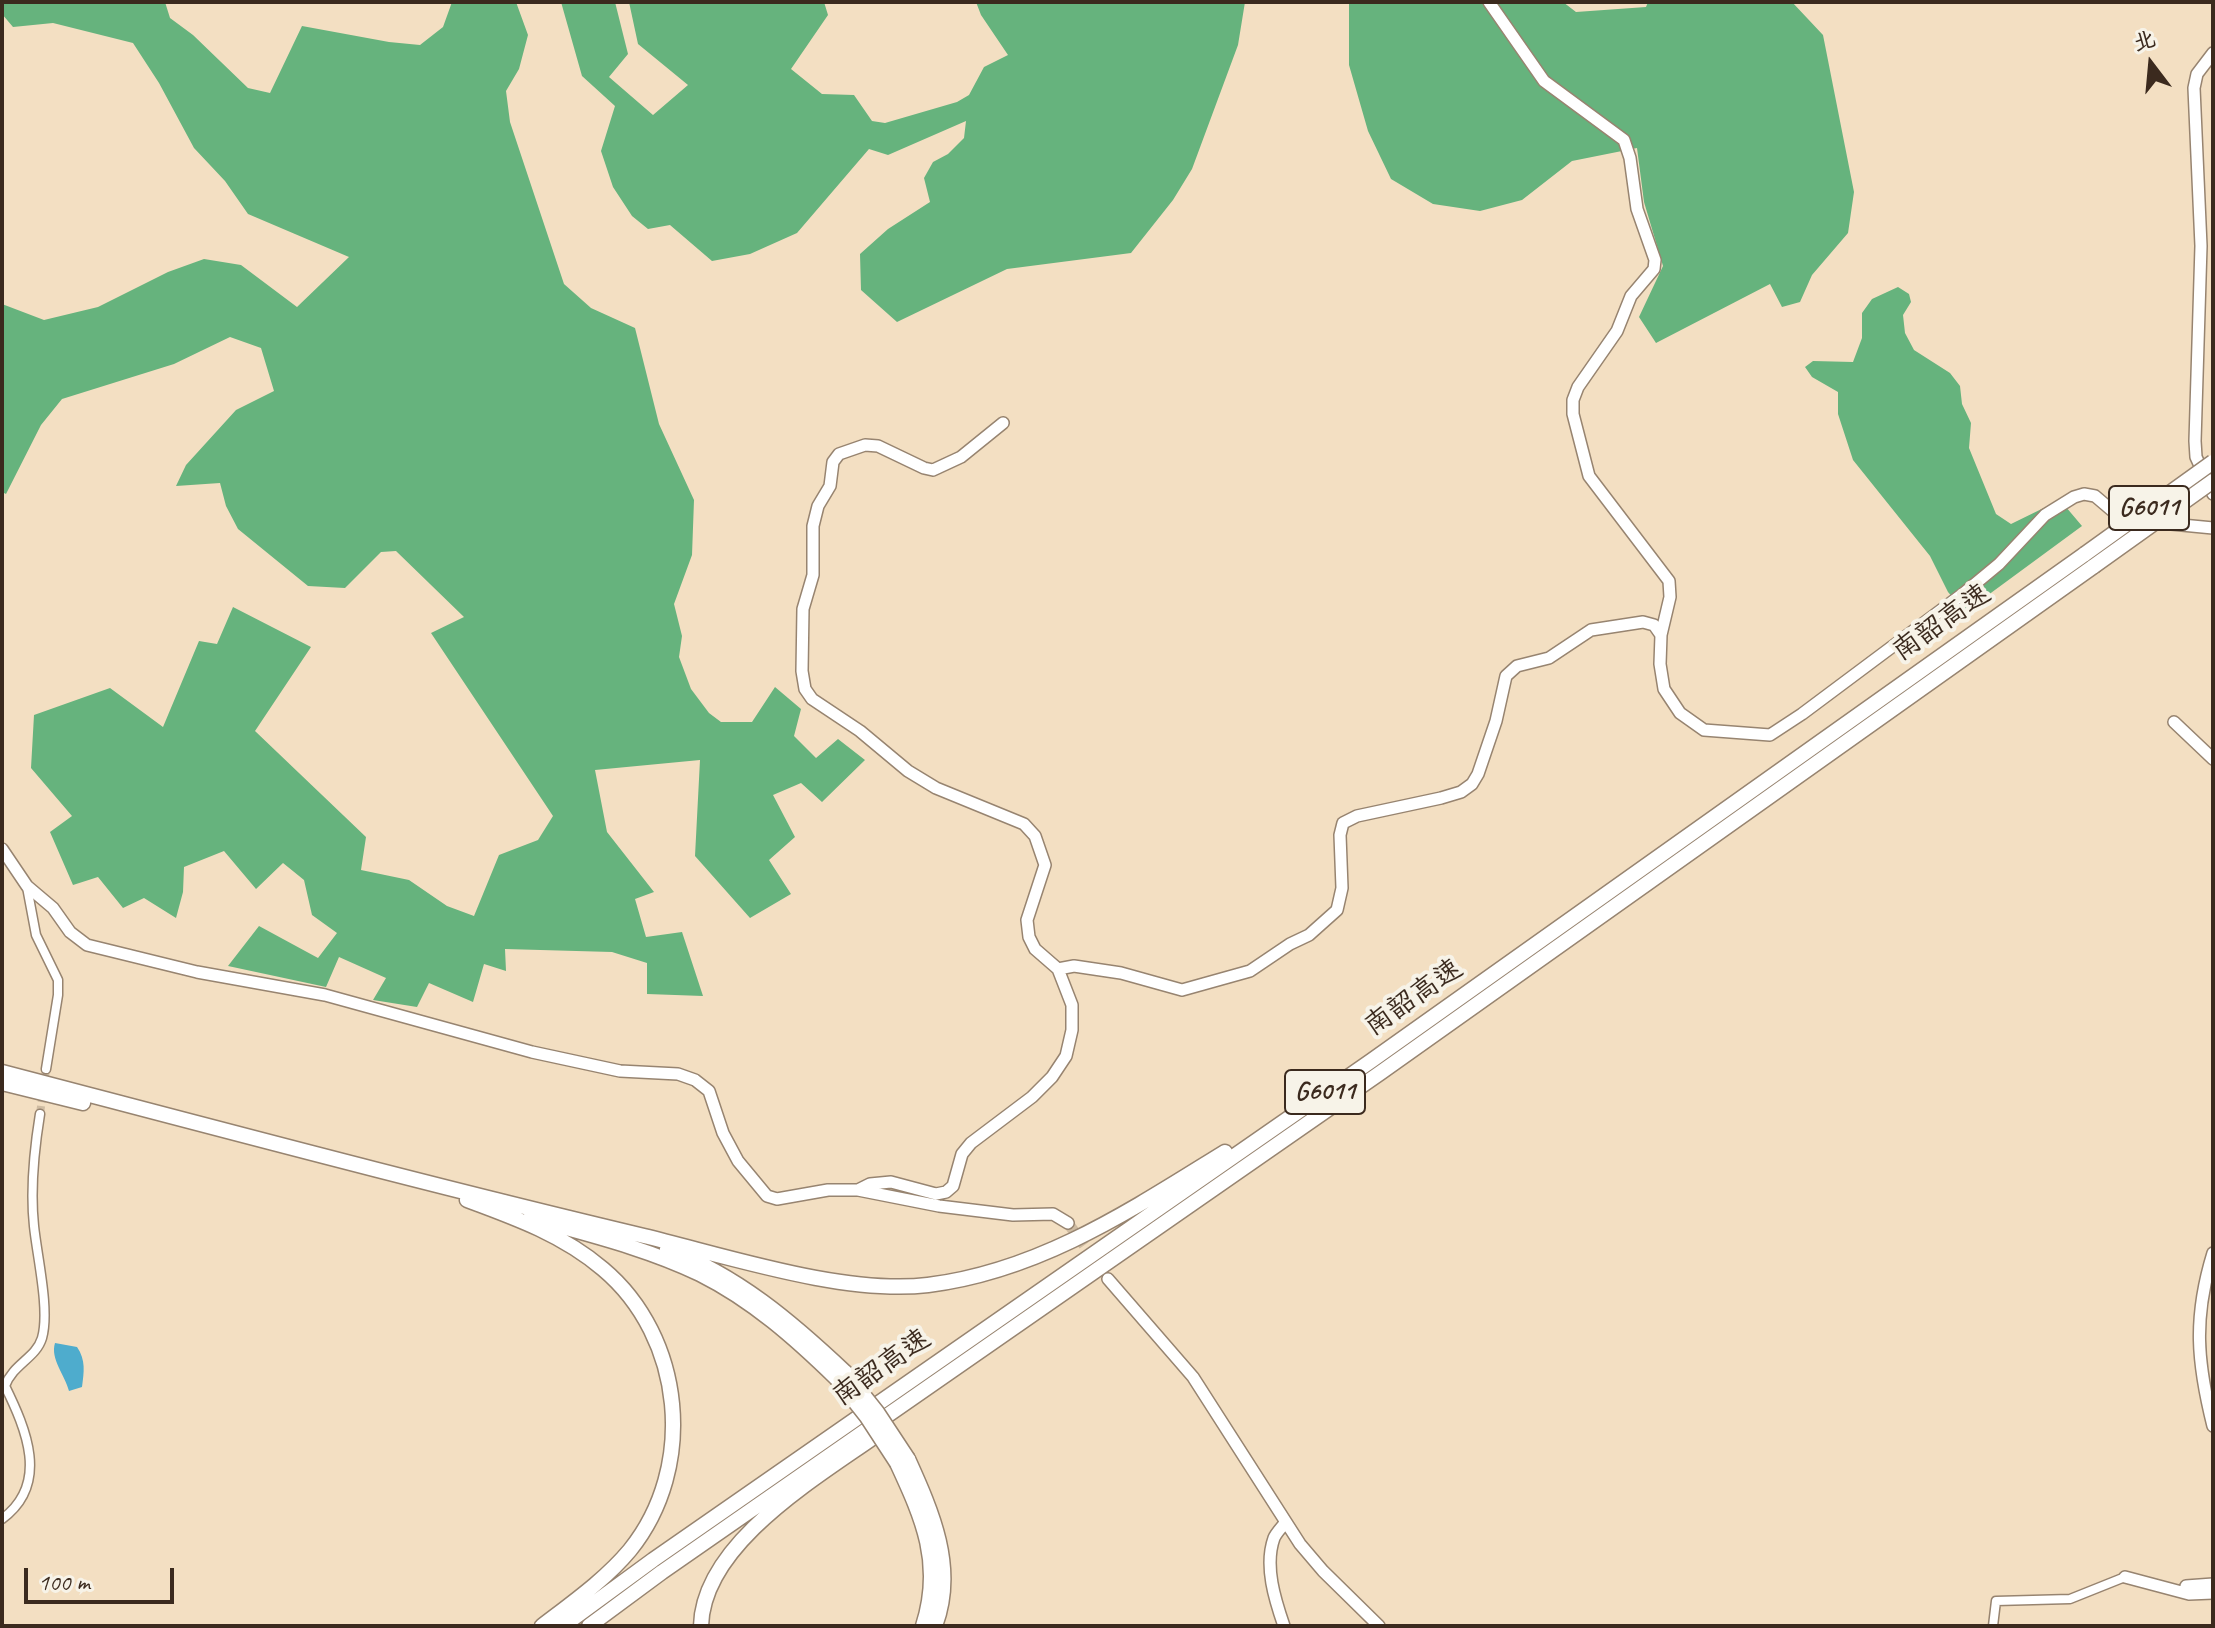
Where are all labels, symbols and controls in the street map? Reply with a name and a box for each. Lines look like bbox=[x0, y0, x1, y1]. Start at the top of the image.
north arrow bbox=[2111, 24, 2191, 104]
text: 北 bbox=[2130, 24, 2159, 57]
road number: G6011 bbox=[2109, 486, 2189, 530]
street label: 南韶高速 bbox=[1886, 577, 1998, 669]
street label: 南韶高速 bbox=[1358, 952, 1470, 1044]
road number: G6011 bbox=[1285, 1070, 1365, 1114]
street label: 南韶高速 bbox=[826, 1322, 938, 1414]
scale bar bbox=[28, 1552, 178, 1602]
text: 100 m bbox=[38, 1567, 90, 1597]

